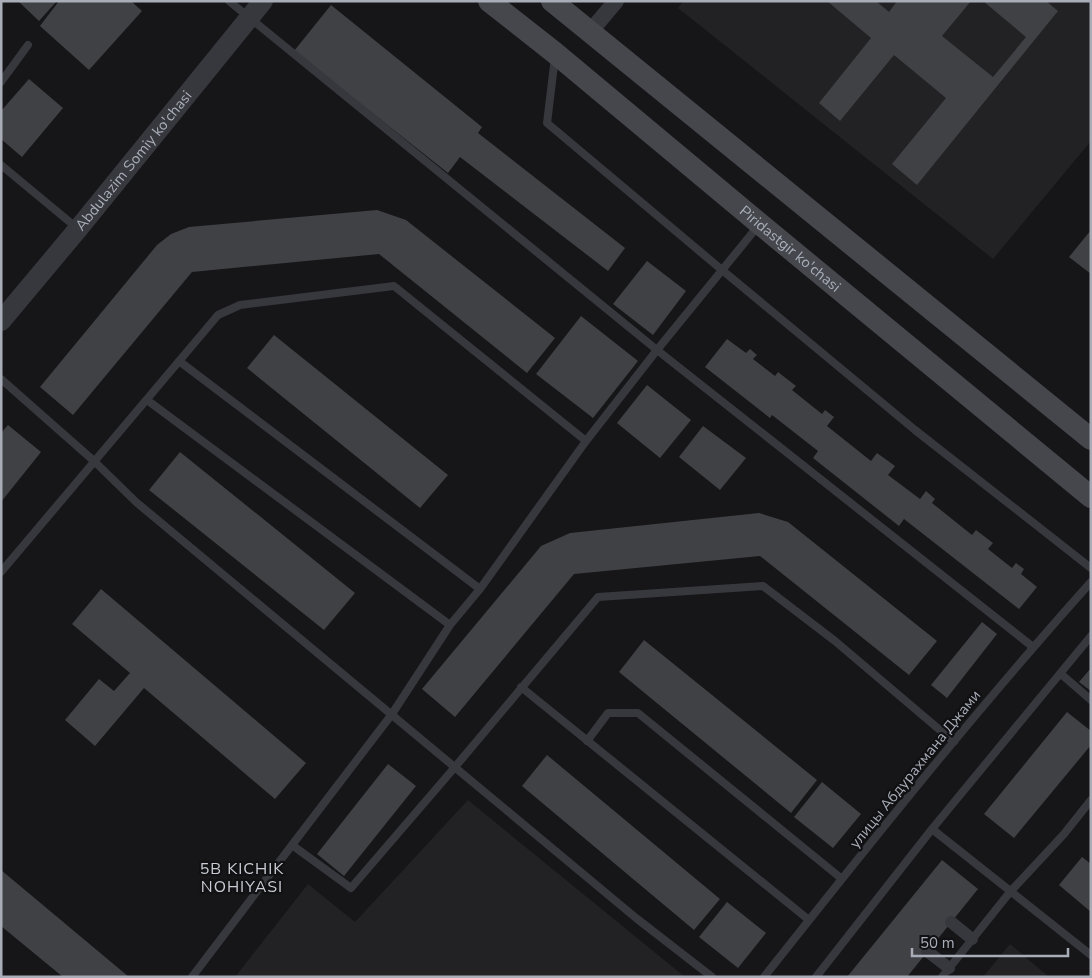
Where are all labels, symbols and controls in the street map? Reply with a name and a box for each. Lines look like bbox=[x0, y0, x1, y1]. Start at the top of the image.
street label: Abdulazim Somiy ko'chasi bbox=[71, 86, 196, 235]
street label: Piridastgir ko'chasi bbox=[735, 201, 845, 296]
street label: улицы Абдурахмана Джами bbox=[845, 686, 985, 852]
district label: 5B KICHIK NOHIYASI bbox=[200, 858, 284, 898]
scale bar bbox=[912, 926, 1068, 958]
text: 50 m bbox=[920, 933, 955, 953]

